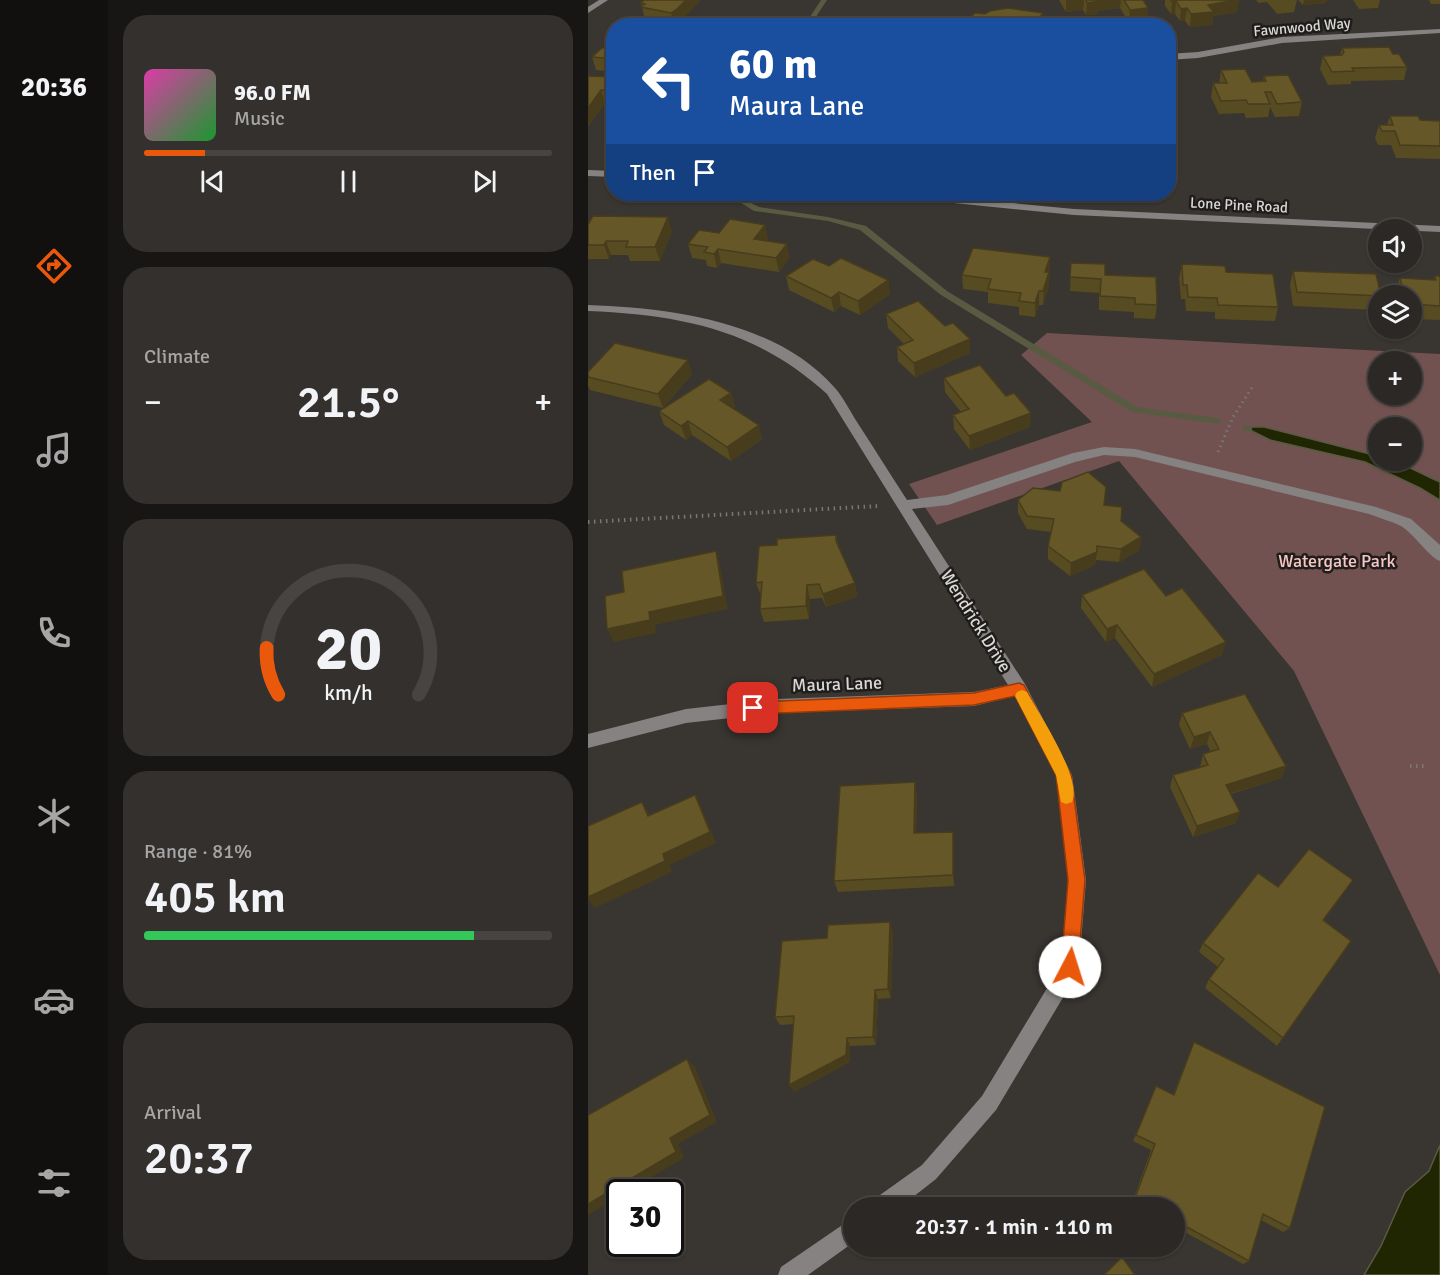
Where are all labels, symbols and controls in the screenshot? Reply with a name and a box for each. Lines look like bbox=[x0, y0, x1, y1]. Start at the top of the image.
street label: Fawnwood Way bbox=[1253, 14, 1351, 40]
text: 60 m bbox=[729, 39, 818, 90]
icon: left bbox=[630, 42, 708, 120]
text: 20:36 bbox=[21, 71, 87, 104]
text: 96.0 FM bbox=[234, 79, 311, 106]
text: Maura Lane bbox=[729, 90, 864, 123]
text: Music bbox=[234, 106, 285, 131]
icon: arrive bbox=[688, 156, 721, 189]
text: Then bbox=[630, 159, 676, 186]
icon: previous bbox=[196, 165, 229, 198]
icon: pause bbox=[332, 165, 365, 198]
icon: next bbox=[468, 165, 501, 198]
street label: Lone Pine Road bbox=[1190, 193, 1288, 217]
map controls bbox=[1368, 219, 1422, 471]
button: sound bbox=[1368, 219, 1422, 273]
icon: directions bbox=[33, 245, 75, 287]
button: layers bbox=[1368, 285, 1422, 339]
text: Climate bbox=[144, 344, 210, 369]
button: + bbox=[1368, 351, 1422, 405]
text: 21.5° bbox=[297, 375, 399, 430]
text: − bbox=[144, 382, 162, 423]
text: + bbox=[534, 382, 552, 423]
button: − bbox=[1368, 417, 1422, 471]
icon: music bbox=[33, 429, 75, 471]
park label: Watergate Park bbox=[1278, 550, 1396, 572]
street label: Wendrick Drive bbox=[936, 566, 1016, 676]
text: 20 bbox=[314, 610, 382, 687]
icon: phone bbox=[33, 612, 75, 654]
street label: Maura Lane bbox=[792, 671, 882, 697]
text: km/h bbox=[324, 680, 372, 706]
pin bbox=[727, 682, 778, 733]
icon: arrive bbox=[736, 691, 769, 724]
icon: climate bbox=[33, 795, 75, 837]
text: Range · 81% bbox=[144, 839, 252, 864]
text: 405 km bbox=[144, 870, 286, 925]
position arrow bbox=[1038, 935, 1102, 999]
icon: car bbox=[33, 979, 75, 1021]
text: Arrival bbox=[144, 1100, 202, 1125]
text: 20:37 bbox=[144, 1131, 254, 1186]
icon: filters bbox=[33, 1162, 75, 1204]
speed limit sign: 30 bbox=[606, 1179, 684, 1257]
text: 20:37 · 1 min · 110 m bbox=[915, 1213, 1113, 1240]

